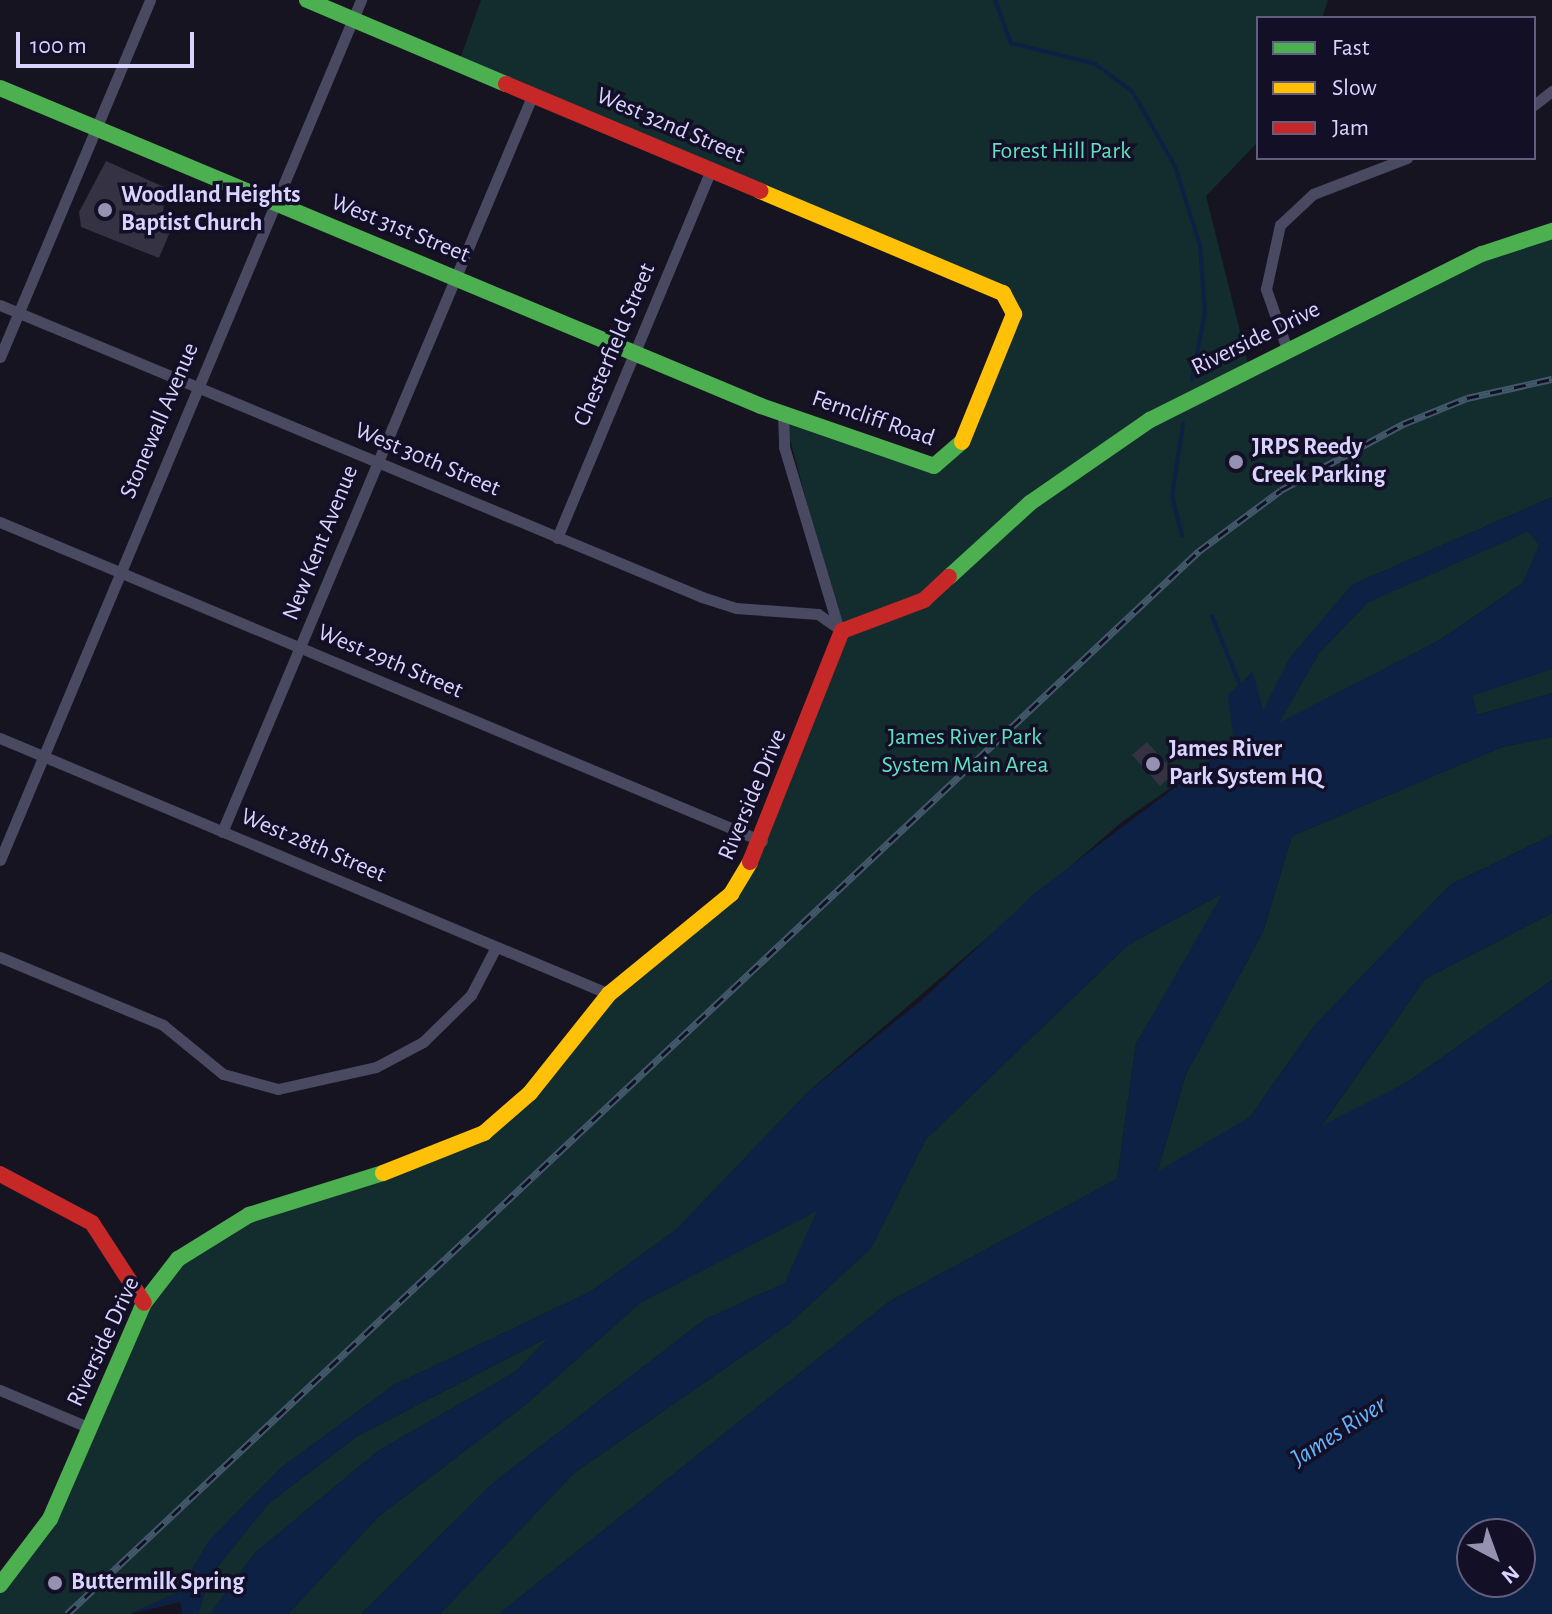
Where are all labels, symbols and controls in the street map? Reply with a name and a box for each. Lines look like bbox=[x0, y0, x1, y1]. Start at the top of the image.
scale bar bbox=[20, 16, 198, 66]
legend bbox=[1256, 16, 1536, 160]
text: 100 m bbox=[30, 34, 87, 58]
text: Fast bbox=[1332, 36, 1369, 60]
text: Slow bbox=[1332, 76, 1377, 100]
street label: West 32nd Street bbox=[592, 82, 748, 170]
text: Jam bbox=[1332, 116, 1369, 140]
park label: Forest Hill Park bbox=[991, 138, 1131, 166]
place label: Woodland Heights Baptist Church bbox=[121, 182, 300, 238]
street label: West 31st Street bbox=[326, 188, 474, 270]
marker: Woodland Heights Baptist Church bbox=[96, 201, 114, 219]
street label: Chesterfield Street bbox=[568, 259, 662, 431]
street label: Riverside Drive bbox=[1187, 295, 1325, 383]
street label: Stonewall Avenue bbox=[114, 339, 206, 503]
street label: Ferncliff Road bbox=[808, 385, 938, 453]
street label: West 30th Street bbox=[350, 416, 504, 504]
place label: JRPS Reedy Creek Parking bbox=[1252, 434, 1386, 490]
marker: JRPS Reedy Creek Parking bbox=[1227, 453, 1245, 471]
street label: New Kent Avenue bbox=[277, 461, 365, 625]
street label: West 29th Street bbox=[313, 619, 467, 705]
park label: James River Park System Main Area bbox=[882, 724, 1048, 780]
street label: Riverside Drive bbox=[712, 725, 794, 865]
place label: James River Park System HQ bbox=[1169, 736, 1323, 792]
marker: James River Park System HQ bbox=[1144, 755, 1162, 773]
street label: West 28th Street bbox=[236, 802, 390, 890]
street label: Riverside Drive bbox=[61, 1273, 147, 1411]
water label: James River bbox=[1286, 1390, 1392, 1474]
north arrow bbox=[1456, 1518, 1536, 1598]
text: N bbox=[1497, 1561, 1523, 1588]
place label: Buttermilk Spring bbox=[71, 1569, 244, 1597]
marker: Buttermilk Spring bbox=[46, 1574, 64, 1592]

